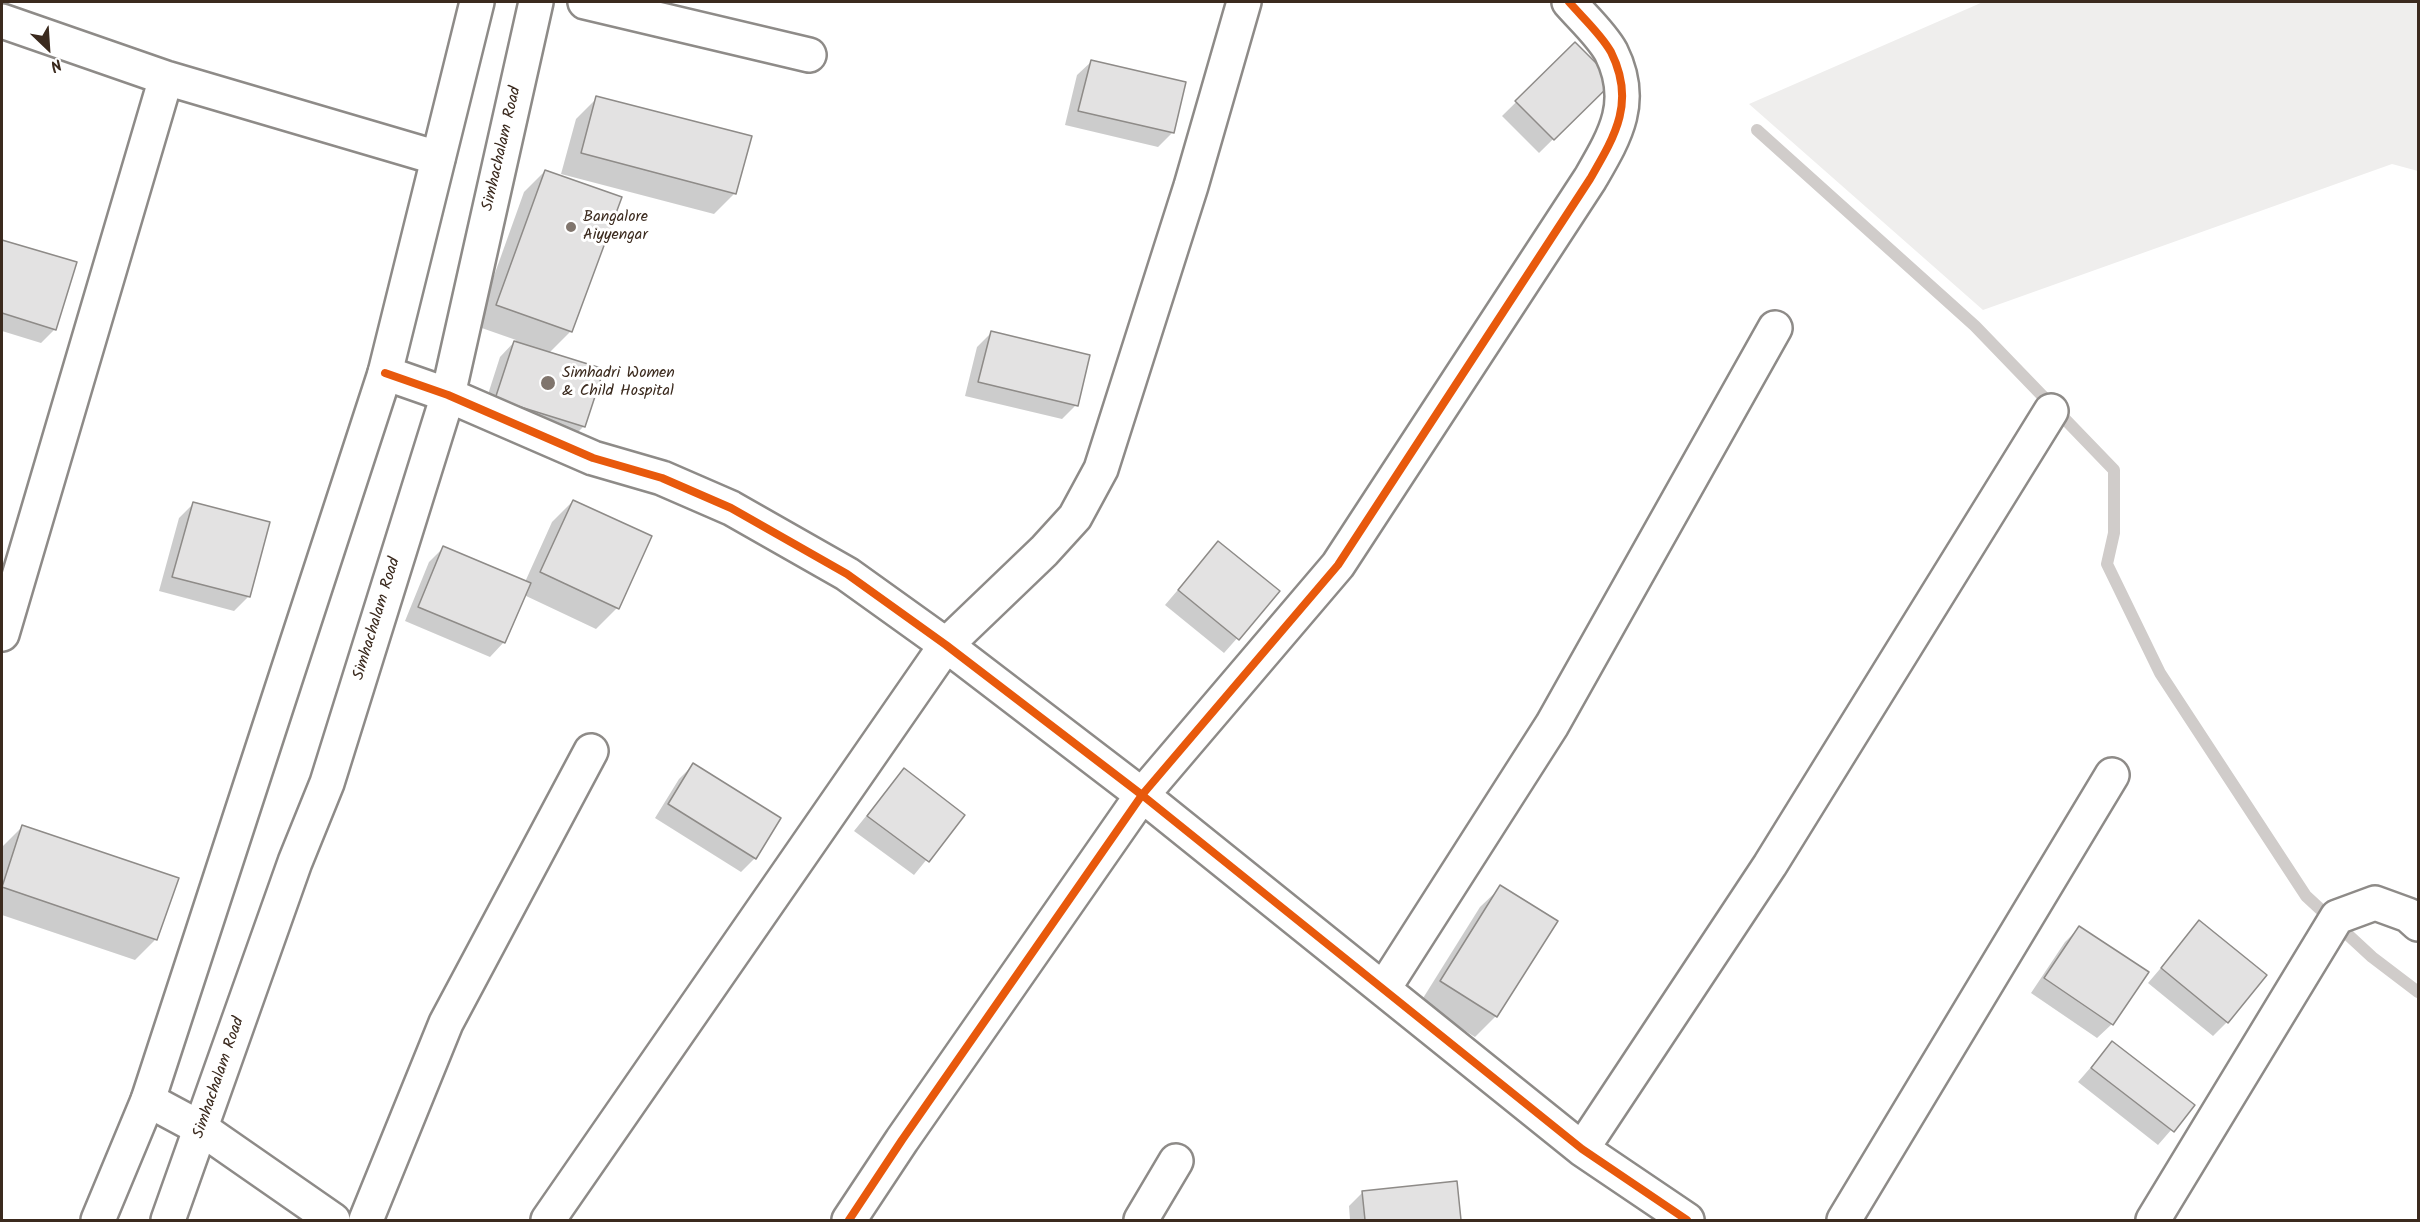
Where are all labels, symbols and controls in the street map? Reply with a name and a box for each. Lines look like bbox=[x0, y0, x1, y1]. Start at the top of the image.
north arrow bbox=[18, 18, 78, 78]
text: N bbox=[46, 51, 66, 78]
street label: Simhachalam Road bbox=[479, 85, 527, 213]
place label: Bangalore Aiyyengar bbox=[583, 208, 648, 246]
marker: Bangalore Aiyyengar bbox=[564, 220, 578, 234]
place label: Simhadri Women & Child Hospital bbox=[562, 364, 675, 402]
marker: Simhadri Women & Child Hospital bbox=[539, 374, 557, 392]
street label: Simhachalam Road bbox=[350, 555, 406, 683]
street label: Simhachalam Road bbox=[190, 1015, 250, 1141]

